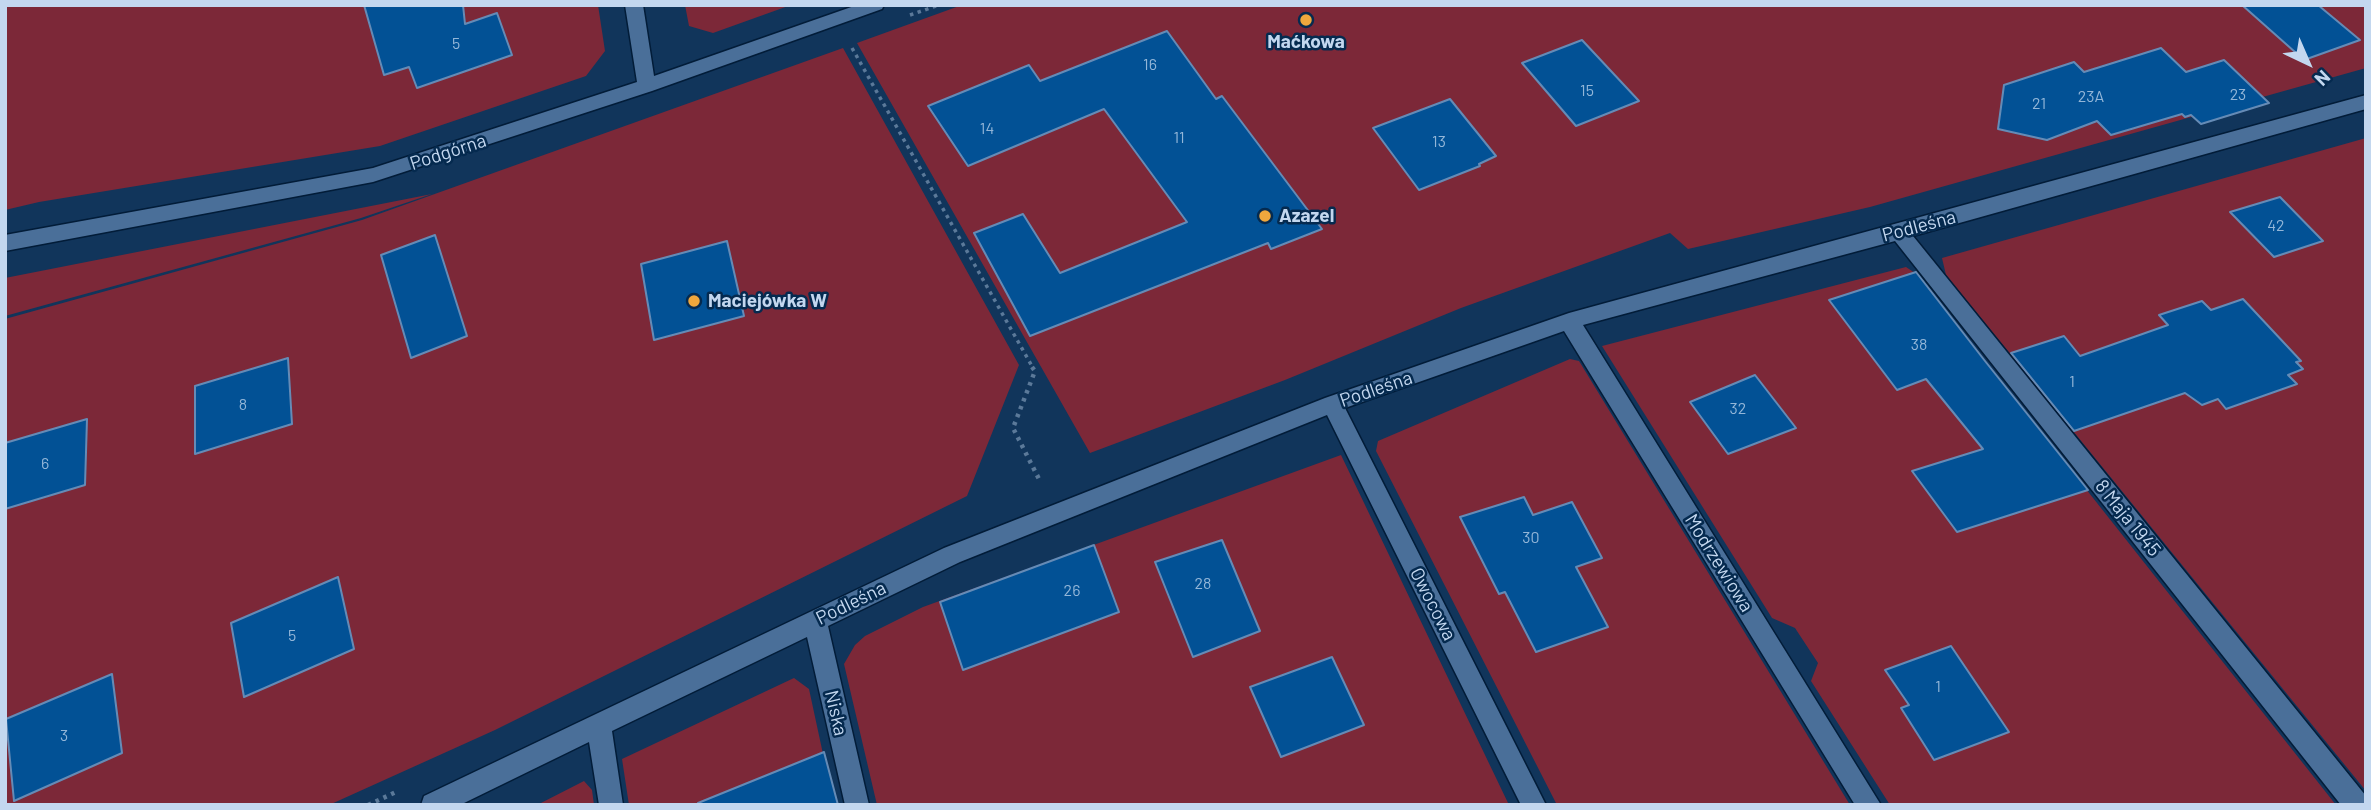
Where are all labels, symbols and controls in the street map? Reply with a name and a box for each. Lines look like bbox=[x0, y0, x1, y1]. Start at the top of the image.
marker: Maćkowa bbox=[1298, 12, 1314, 28]
north arrow bbox=[2273, 28, 2343, 98]
place label: Maćkowa bbox=[1267, 31, 1345, 53]
house number: 5 bbox=[452, 34, 460, 54]
house number: 16 bbox=[1143, 55, 1157, 75]
text: N bbox=[2310, 66, 2335, 91]
house number: 15 bbox=[1580, 81, 1594, 101]
house number: 23 bbox=[2230, 85, 2246, 105]
house number: 23A bbox=[2078, 87, 2104, 107]
house number: 21 bbox=[2032, 94, 2046, 114]
house number: 14 bbox=[980, 119, 994, 139]
house number: 11 bbox=[1173, 128, 1185, 148]
street label: Podgórna bbox=[407, 129, 489, 175]
house number: 13 bbox=[1432, 132, 1446, 152]
place label: Azazel bbox=[1279, 205, 1334, 227]
street label: Podleśna bbox=[1880, 205, 1958, 247]
marker: Azazel bbox=[1257, 208, 1273, 224]
house number: 42 bbox=[2267, 216, 2285, 236]
place label: Maciejówka W bbox=[708, 290, 827, 312]
marker: Maciejówka W bbox=[686, 293, 702, 309]
house number: 38 bbox=[1911, 335, 1927, 355]
street label: Podleśna bbox=[1337, 366, 1415, 412]
house number: 1 bbox=[2069, 372, 2075, 392]
house number: 8 bbox=[239, 395, 247, 415]
house number: 32 bbox=[1730, 399, 1746, 419]
house number: 6 bbox=[41, 454, 49, 474]
street label: 8 Maja 1945 bbox=[2090, 475, 2166, 561]
street label: Modrzewiowa bbox=[1680, 510, 1758, 616]
house number: 30 bbox=[1522, 528, 1540, 548]
street label: Owocowa bbox=[1405, 564, 1461, 644]
house number: 28 bbox=[1195, 574, 1211, 594]
street label: Podleśna bbox=[812, 576, 890, 630]
house number: 26 bbox=[1064, 581, 1080, 601]
house number: 5 bbox=[288, 626, 296, 646]
house number: 1 bbox=[1935, 677, 1941, 697]
street label: Niska bbox=[820, 688, 852, 738]
house number: 3 bbox=[60, 726, 68, 746]

